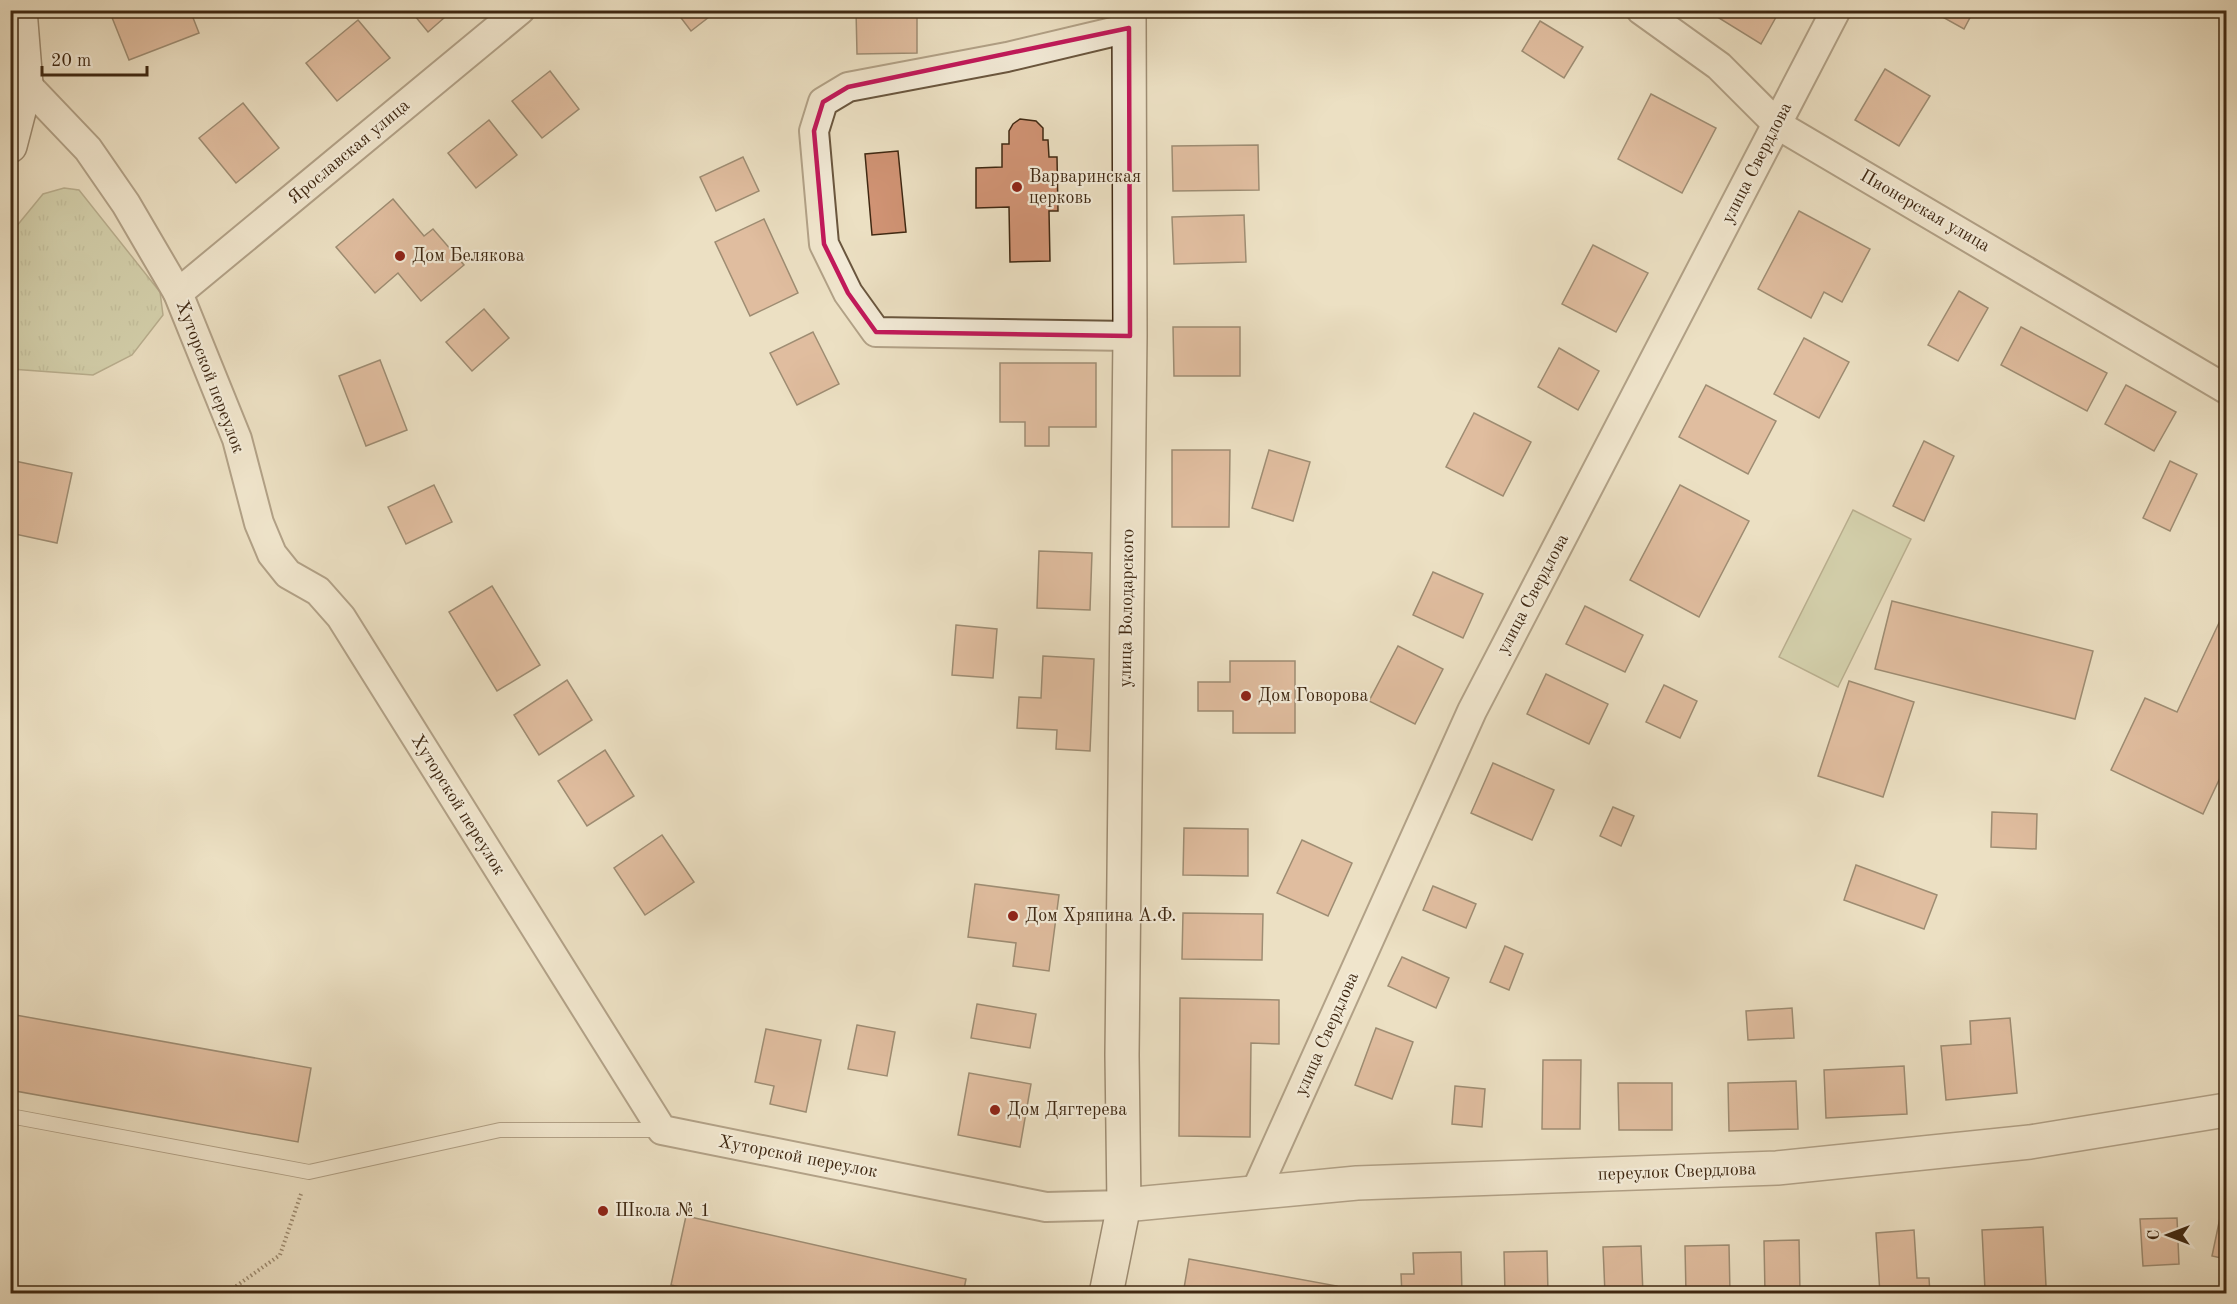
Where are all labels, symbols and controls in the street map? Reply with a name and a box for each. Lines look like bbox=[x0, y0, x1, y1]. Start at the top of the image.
scale bar bbox=[42, 39, 147, 77]
text: 20 m bbox=[51, 52, 91, 70]
street label: Ярославская улица bbox=[285, 96, 413, 208]
street label: улица Свердлова bbox=[1719, 99, 1795, 226]
street label: Пионерская улица bbox=[1857, 167, 1993, 255]
place label: Варваринская церковь bbox=[1029, 168, 1141, 207]
marker: Варваринская церковь bbox=[1010, 180, 1024, 194]
place label: Дом Белякова bbox=[412, 247, 525, 265]
marker: Дом Белякова bbox=[393, 249, 407, 263]
street label: Хуторской переулок bbox=[173, 298, 247, 456]
street label: улица Володарского bbox=[1117, 528, 1137, 687]
street label: улица Свердлова bbox=[1494, 531, 1572, 657]
place label: Дом Говорова bbox=[1258, 687, 1368, 705]
marker: Дом Говорова bbox=[1239, 689, 1253, 703]
street label: Хуторской переулок bbox=[408, 732, 508, 878]
place label: Дом Хряпина А.Ф. bbox=[1025, 907, 1176, 925]
marker: Дом Хряпина А.Ф. bbox=[1006, 909, 1020, 923]
street label: улица Свердлова bbox=[1292, 969, 1362, 1099]
place label: Дом Дягтерева bbox=[1007, 1101, 1127, 1119]
marker: Дом Дягтерева bbox=[988, 1103, 1002, 1117]
street label: Хуторской переулок bbox=[717, 1133, 879, 1181]
street label: переулок Свердлова bbox=[1597, 1160, 1757, 1184]
place label: Школа № 1 bbox=[615, 1202, 711, 1220]
marker: Школа № 1 bbox=[596, 1204, 610, 1218]
north arrow bbox=[2138, 1205, 2198, 1265]
text: С bbox=[2147, 1230, 2163, 1240]

